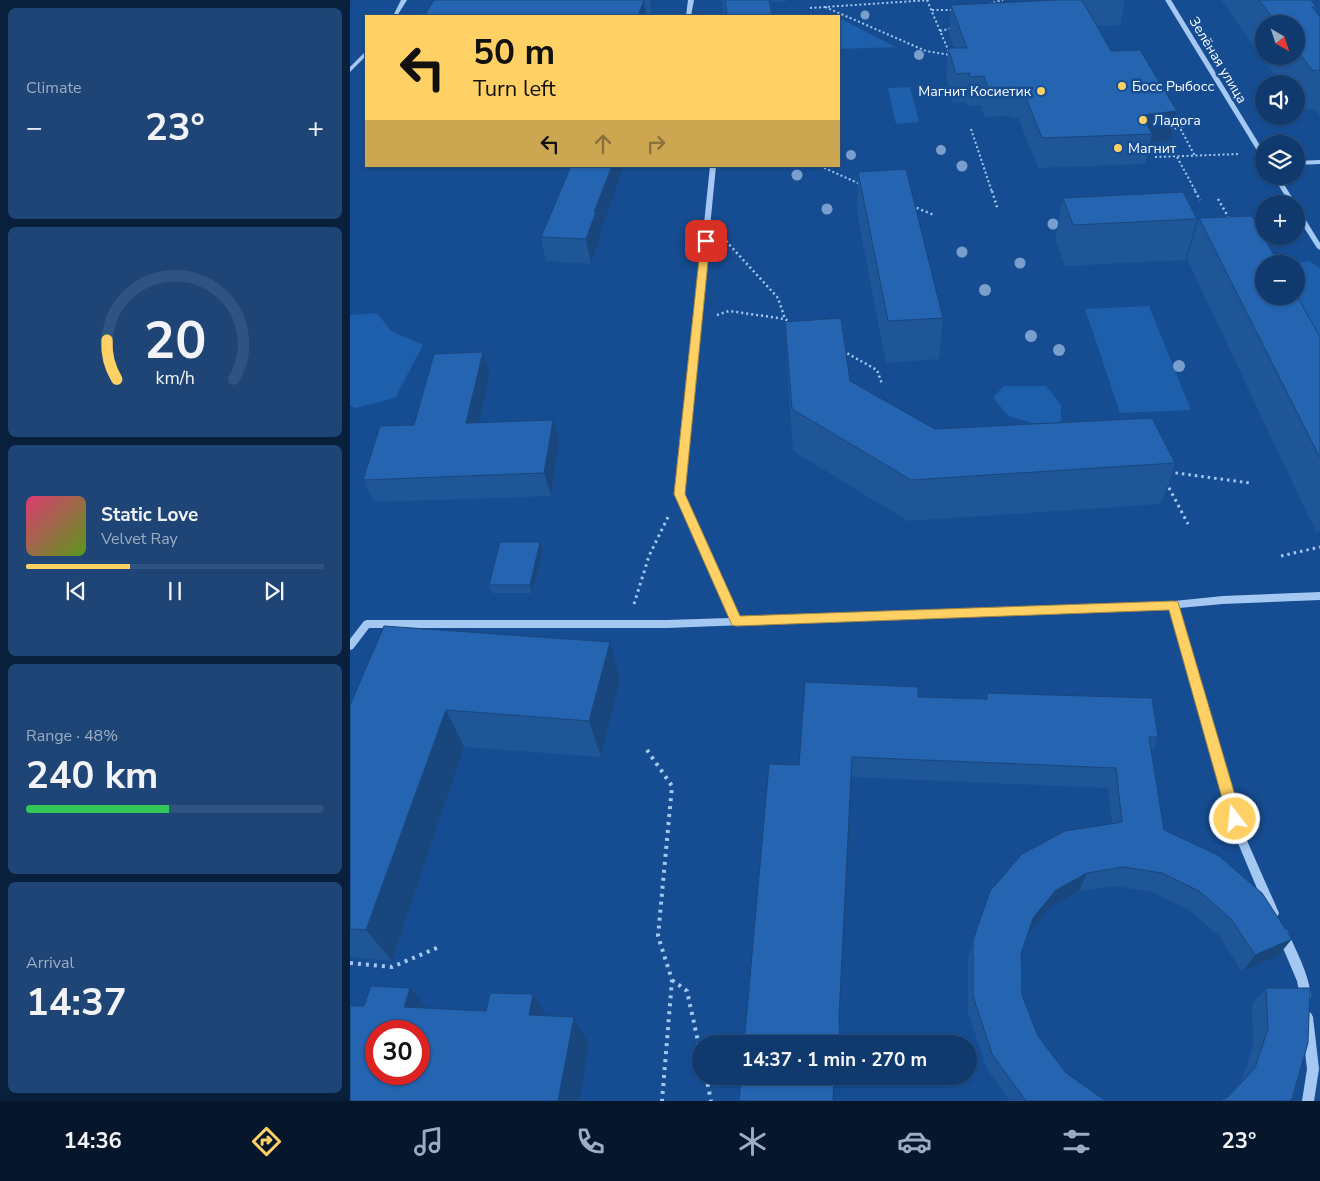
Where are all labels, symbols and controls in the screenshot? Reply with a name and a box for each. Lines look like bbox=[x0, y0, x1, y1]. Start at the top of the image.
street label: Зелёная улица bbox=[1185, 13, 1251, 107]
north arrow bbox=[1255, 15, 1305, 65]
map controls bbox=[1255, 15, 1305, 305]
text: 50 m bbox=[473, 29, 555, 76]
icon: left bbox=[390, 35, 455, 100]
text: Turn left bbox=[473, 74, 556, 104]
button: sound bbox=[1255, 75, 1305, 125]
text: Climate bbox=[26, 77, 81, 99]
place label: Босс Рыбосс bbox=[1132, 77, 1214, 96]
marker: Босс Рыбосс bbox=[1116, 80, 1128, 92]
place label: Магнит Косиетик bbox=[918, 82, 1032, 101]
marker: Магнит Косиетик bbox=[1035, 85, 1047, 97]
text: 23° bbox=[145, 102, 205, 153]
text: − bbox=[26, 109, 43, 147]
text: + bbox=[307, 109, 324, 147]
place label: Ладога bbox=[1153, 111, 1201, 130]
marker: Ладога bbox=[1137, 114, 1149, 126]
icon: left bbox=[536, 130, 564, 158]
icon: ahead bbox=[589, 130, 617, 158]
icon: right bbox=[642, 130, 670, 158]
button: layers bbox=[1255, 135, 1305, 185]
place label: Магнит bbox=[1128, 139, 1177, 158]
marker: Магнит bbox=[1112, 142, 1124, 154]
button: + bbox=[1255, 195, 1305, 245]
pin bbox=[685, 220, 727, 262]
icon: arrive bbox=[692, 227, 720, 255]
button: − bbox=[1255, 255, 1305, 305]
text: 20 bbox=[144, 305, 206, 376]
text: km/h bbox=[155, 366, 195, 390]
text: Static Love bbox=[101, 502, 198, 528]
text: Velvet Ray bbox=[101, 528, 178, 550]
icon: previous bbox=[62, 577, 90, 605]
icon: pause bbox=[161, 577, 189, 605]
icon: next bbox=[260, 577, 288, 605]
text: Range · 48% bbox=[26, 725, 118, 747]
text: 240 km bbox=[26, 750, 158, 801]
position arrow bbox=[1208, 792, 1260, 844]
text: Arrival bbox=[26, 952, 74, 974]
text: 14:37 bbox=[26, 977, 127, 1028]
speed limit sign: 30 bbox=[365, 1020, 430, 1085]
text: 14:37 · 1 min · 270 m bbox=[742, 1047, 927, 1073]
icon: directions bbox=[249, 1124, 284, 1159]
icon: music bbox=[411, 1124, 446, 1159]
icon: phone bbox=[573, 1124, 608, 1159]
icon: climate bbox=[735, 1124, 770, 1159]
icon: car bbox=[897, 1124, 932, 1159]
icon: filters bbox=[1059, 1124, 1094, 1159]
text: 14:36 bbox=[64, 1126, 122, 1156]
text: 23° bbox=[1222, 1126, 1256, 1156]

